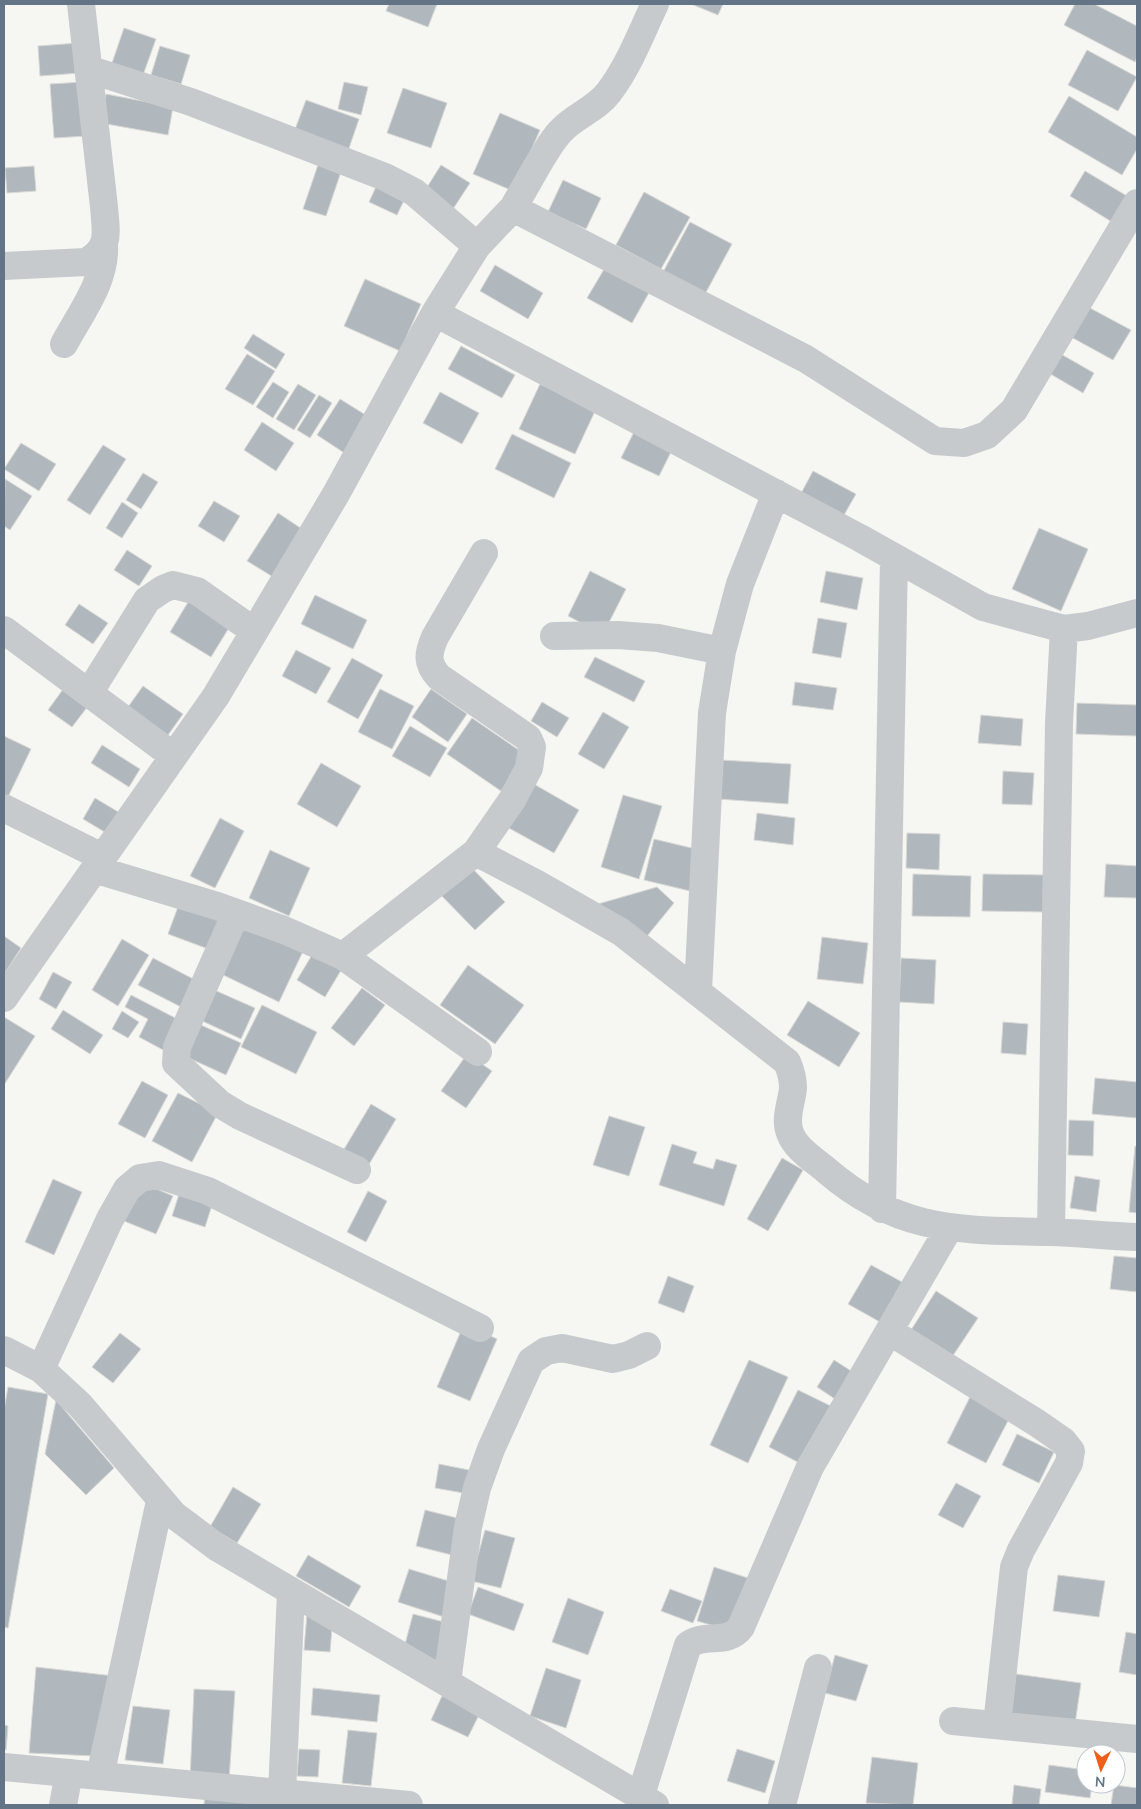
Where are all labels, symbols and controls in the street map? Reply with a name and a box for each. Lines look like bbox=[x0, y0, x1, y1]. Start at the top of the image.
north arrow bbox=[1076, 1744, 1126, 1794]
text: N bbox=[1094, 1772, 1106, 1791]

